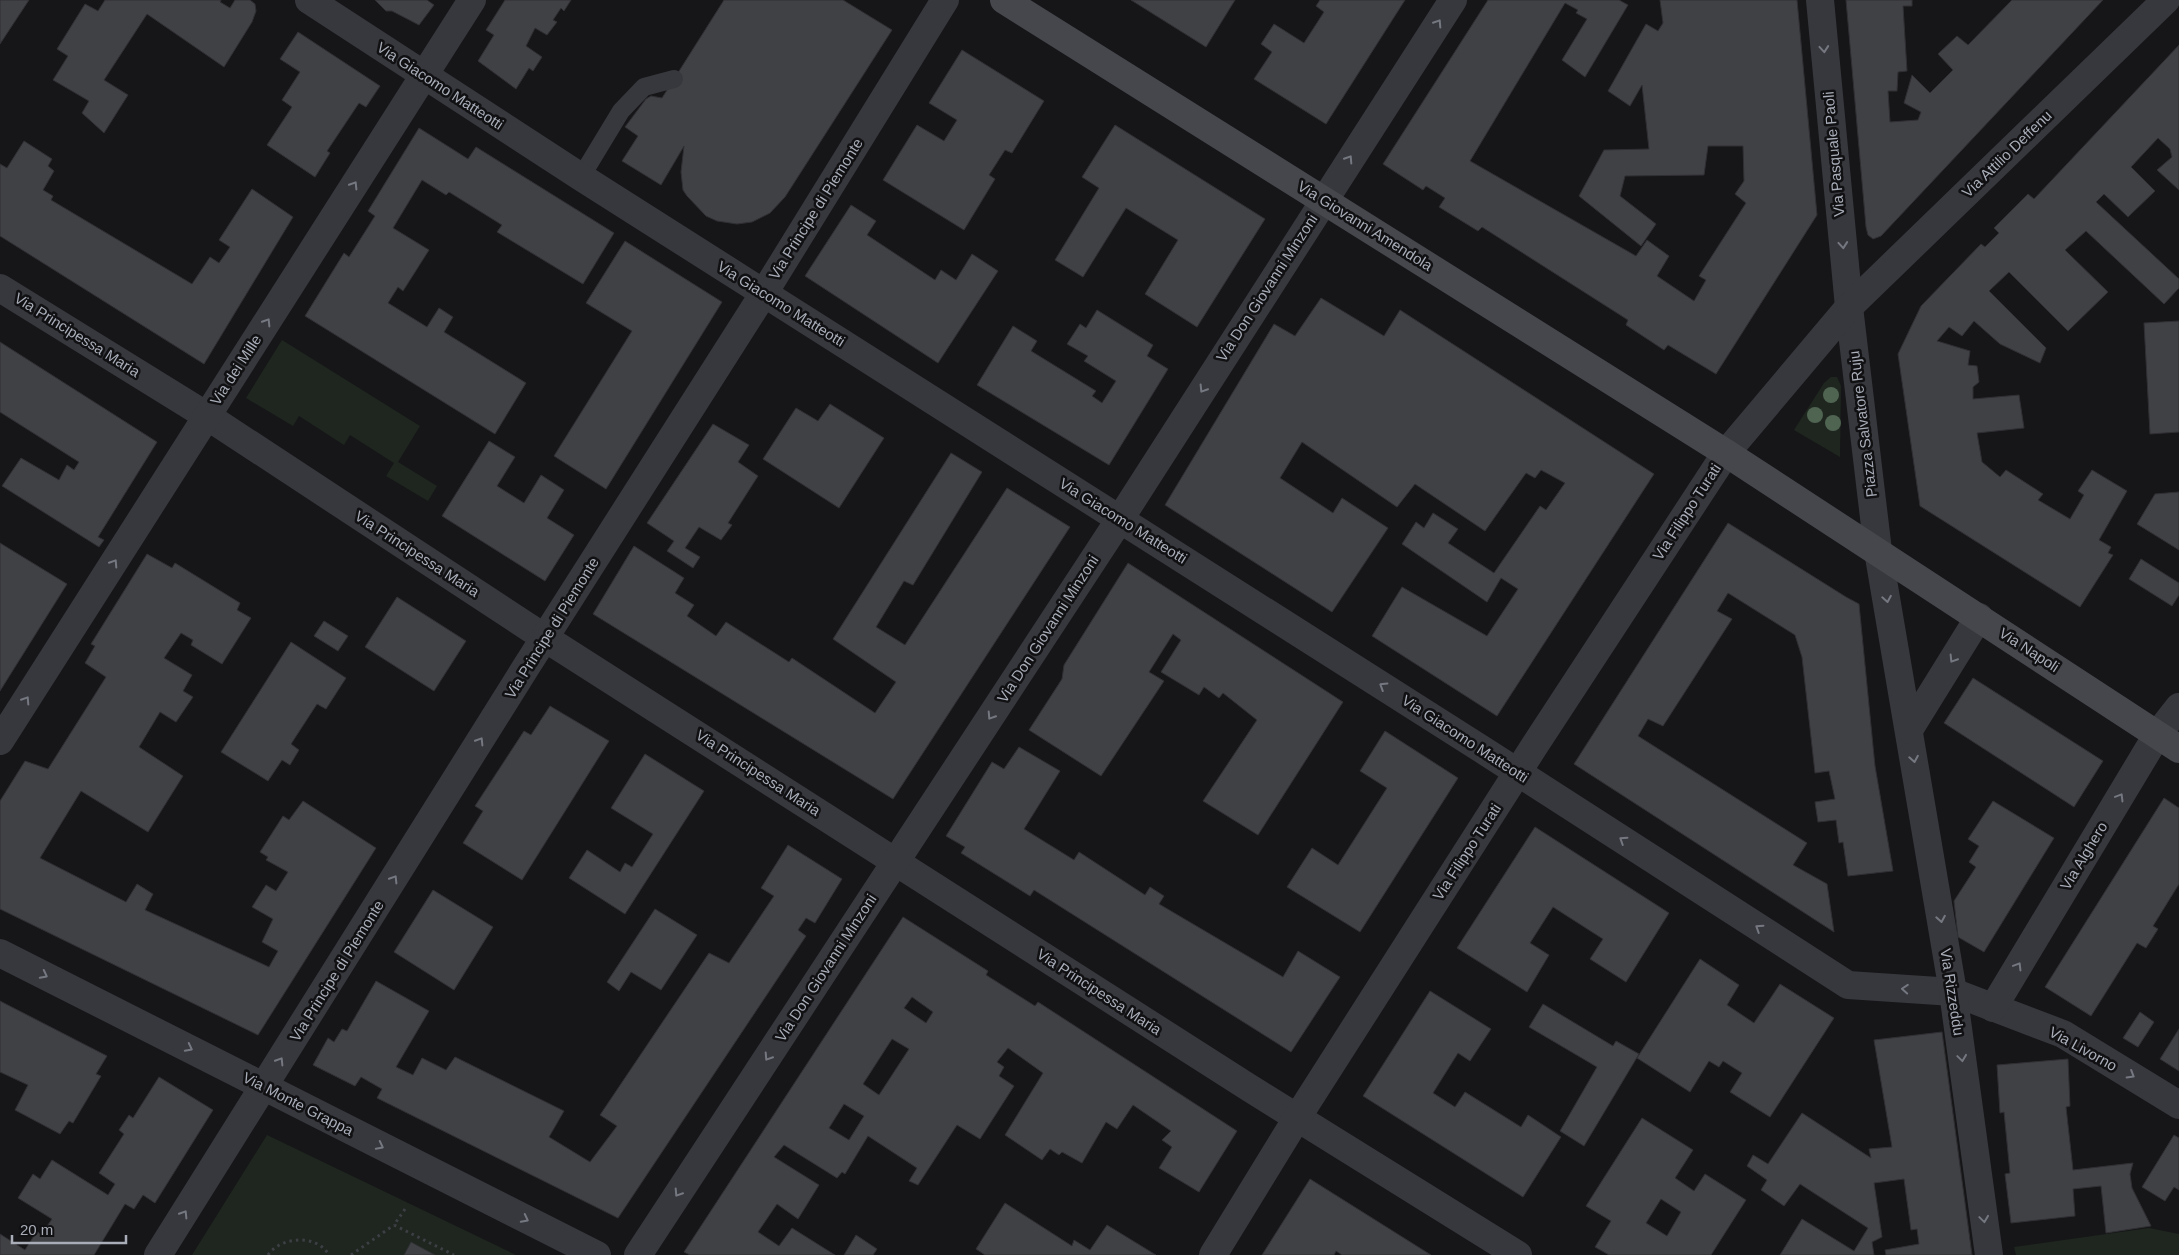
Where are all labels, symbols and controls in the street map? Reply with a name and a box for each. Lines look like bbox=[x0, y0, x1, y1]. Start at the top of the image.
one-way arrow bbox=[1432, 19, 1441, 29]
street label: Via Giacomo Matteotti bbox=[374, 38, 507, 133]
one-way arrow bbox=[1819, 45, 1830, 53]
street label: Via Pasquale Paoli bbox=[1820, 91, 1847, 217]
street label: Via Attilio Deffenu bbox=[1958, 107, 2055, 201]
street label: Via Principe di Piemonte bbox=[765, 135, 866, 282]
one-way arrow bbox=[1343, 156, 1353, 165]
street label: Via Giovanni Amendola bbox=[1295, 177, 1436, 274]
one-way arrow bbox=[348, 182, 357, 191]
street label: Via Don Giovanni Minzoni bbox=[1213, 211, 1321, 365]
one-way arrow bbox=[1837, 241, 1848, 249]
street label: Via Giacomo Matteotti bbox=[714, 257, 848, 350]
street label: Via Principessa Maria bbox=[11, 289, 144, 380]
one-way arrow bbox=[260, 319, 270, 328]
street label: Via dei Mille bbox=[207, 331, 265, 408]
street label: Piazza Salvatore Ruju bbox=[1845, 350, 1880, 498]
one-way arrow bbox=[1199, 383, 1209, 392]
street label: Via Filippo Turati bbox=[1649, 460, 1724, 563]
street label: Via Giacomo Matteotti bbox=[1056, 474, 1190, 567]
street label: Via Principessa Maria bbox=[352, 507, 483, 600]
street label: Via Don Giovanni Minzoni bbox=[994, 552, 1102, 706]
street label: Via Principe di Piemonte bbox=[501, 554, 602, 701]
one-way arrow bbox=[107, 559, 117, 568]
one-way arrow bbox=[1882, 594, 1892, 603]
street label: Via Napoli bbox=[1996, 624, 2062, 675]
one-way arrow bbox=[1950, 653, 1960, 662]
one-way arrow bbox=[1379, 683, 1388, 693]
street label: Via Giacomo Matteotti bbox=[1399, 691, 1532, 786]
one-way arrow bbox=[20, 696, 30, 705]
one-way arrow bbox=[988, 711, 997, 720]
street label: Via Principessa Maria bbox=[693, 726, 824, 819]
one-way arrow bbox=[474, 738, 484, 747]
one-way arrow bbox=[1908, 755, 1918, 763]
one-way arrow bbox=[2113, 793, 2123, 802]
street label: Via Filippo Turati bbox=[1429, 800, 1504, 903]
street label: Via Alghero bbox=[2057, 819, 2111, 893]
one-way arrow bbox=[1619, 837, 1628, 846]
one-way arrow bbox=[388, 876, 397, 885]
street label: Via Don Giovanni Minzoni bbox=[772, 891, 880, 1045]
street label: Via Principe di Piemonte bbox=[286, 897, 387, 1044]
one-way arrow bbox=[1935, 916, 1946, 924]
one-way arrow bbox=[1756, 925, 1765, 934]
street label: Via Principessa Maria bbox=[1034, 945, 1165, 1038]
street label: Via Rizzeddu bbox=[1937, 947, 1968, 1037]
one-way arrow bbox=[2012, 963, 2022, 972]
one-way arrow bbox=[38, 969, 47, 979]
one-way arrow bbox=[1901, 984, 1909, 995]
street label: Via Livorno bbox=[2046, 1023, 2120, 1074]
one-way arrow bbox=[183, 1042, 192, 1052]
one-way arrow bbox=[764, 1052, 774, 1061]
one-way arrow bbox=[1956, 1054, 1967, 1062]
one-way arrow bbox=[274, 1058, 284, 1067]
street label: Via Monte Grappa bbox=[240, 1068, 357, 1139]
one-way arrow bbox=[2125, 1069, 2134, 1079]
one-way arrow bbox=[375, 1140, 384, 1150]
one-way arrow bbox=[675, 1188, 685, 1197]
one-way arrow bbox=[178, 1210, 187, 1219]
scale bar bbox=[12, 1212, 126, 1244]
one-way arrow bbox=[520, 1213, 529, 1223]
one-way arrow bbox=[1978, 1215, 1989, 1223]
text: 20 m bbox=[20, 1221, 53, 1238]

